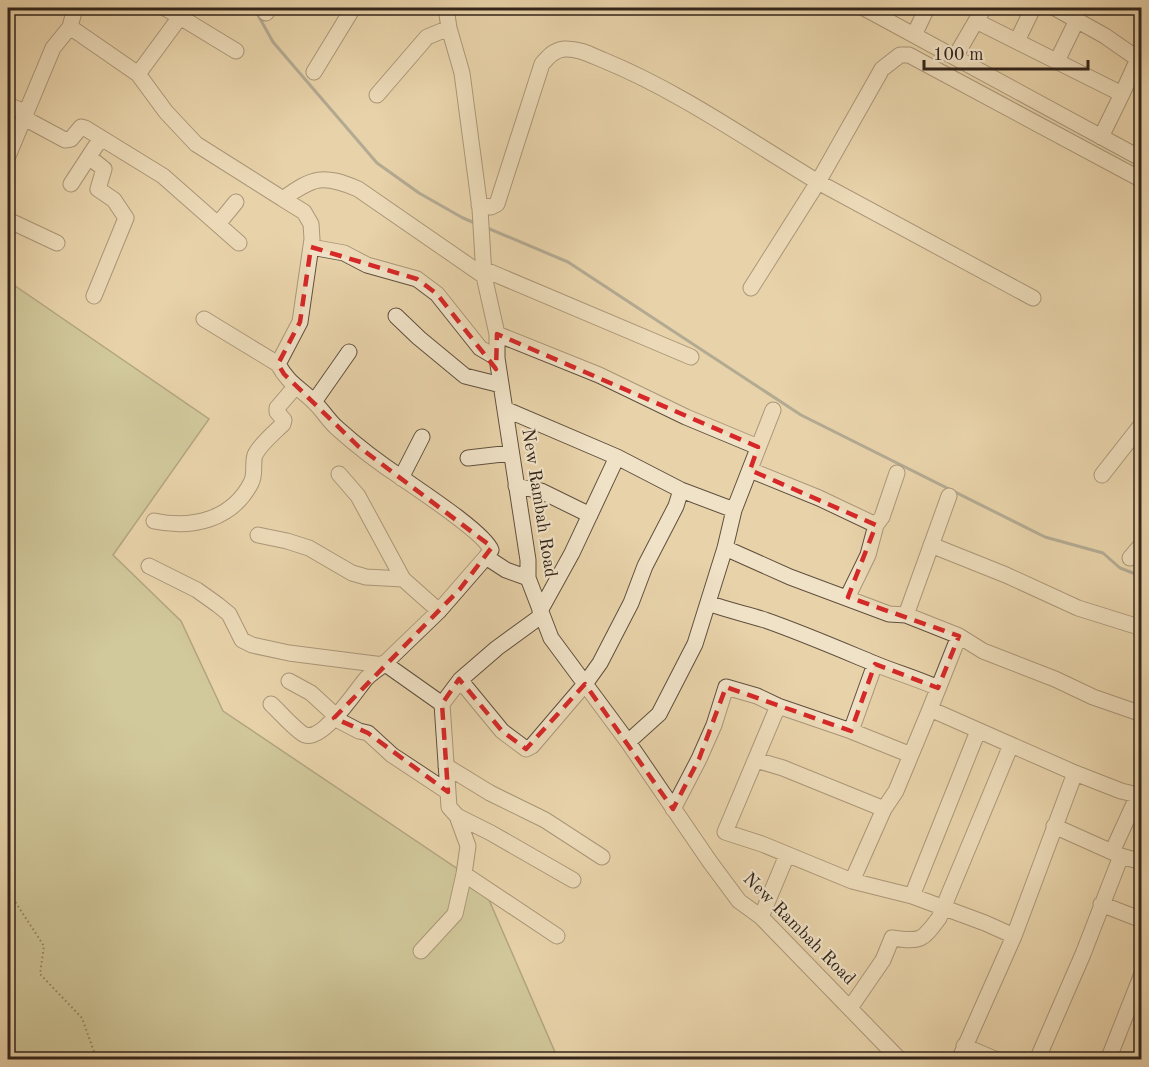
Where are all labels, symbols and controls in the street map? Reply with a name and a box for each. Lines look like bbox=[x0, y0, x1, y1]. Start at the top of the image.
scale bar bbox=[924, 33, 1088, 71]
text: 100 m bbox=[933, 46, 984, 64]
street label: New Rambah Road bbox=[518, 427, 560, 579]
street label: New Rambah Road bbox=[740, 870, 858, 988]

